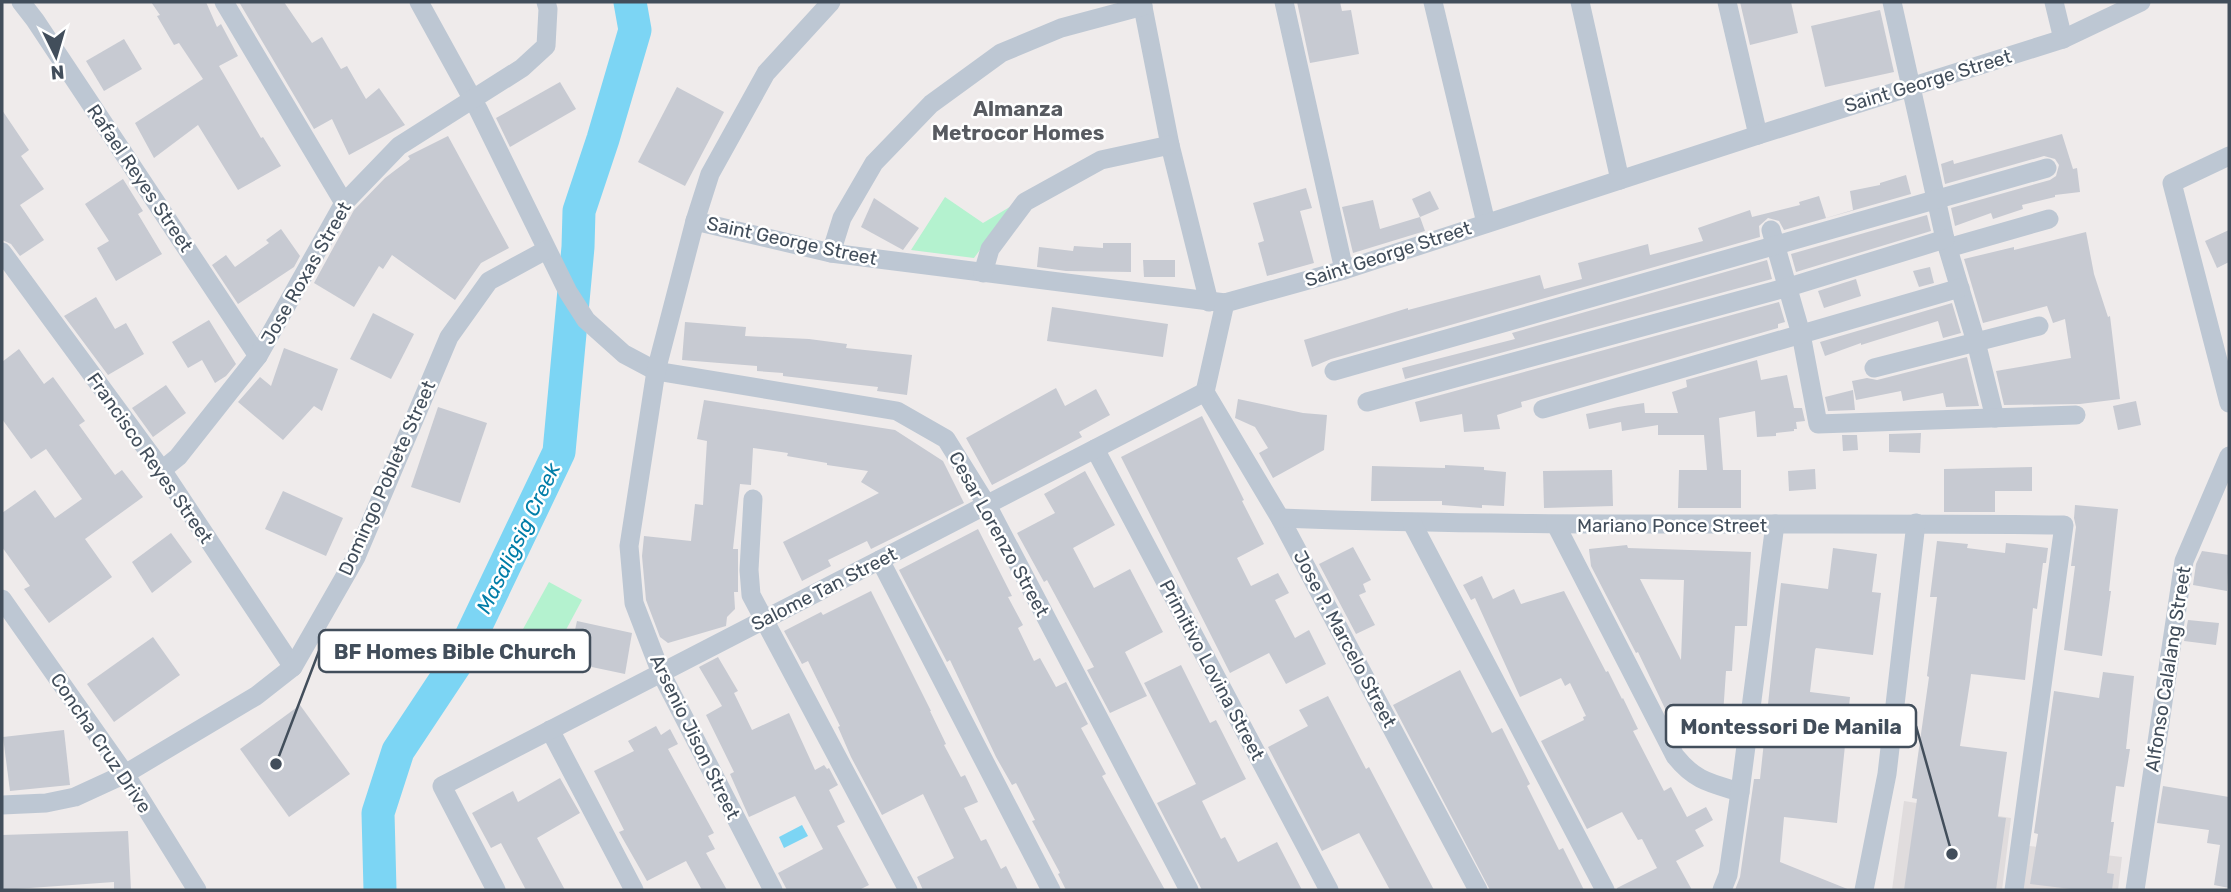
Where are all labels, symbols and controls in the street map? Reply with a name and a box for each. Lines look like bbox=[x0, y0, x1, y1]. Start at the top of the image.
north arrow bbox=[21, 21, 91, 91]
street label: Saint George Street bbox=[1842, 44, 2015, 117]
text: N bbox=[50, 60, 65, 84]
district label: Almanza Metrocor Homes bbox=[932, 96, 1104, 145]
street label: Rafael Reyes Street bbox=[82, 100, 198, 257]
street label: Jose Roxas Street bbox=[256, 197, 356, 348]
street label: Saint George Street bbox=[705, 212, 880, 270]
street label: Saint George Street bbox=[1302, 216, 1475, 292]
street label: Francisco Reyes Street bbox=[82, 368, 218, 548]
street label: Domingo Poblete Street bbox=[334, 376, 441, 579]
street label: Cesar Lorenzo Street bbox=[944, 447, 1054, 621]
water label: Masaligsig Creek bbox=[471, 458, 566, 617]
street label: Mariano Ponce Street bbox=[1577, 514, 1768, 537]
street label: Salome Tan Street bbox=[747, 542, 901, 636]
street label: Jose P. Marcelo Street bbox=[1289, 547, 1402, 732]
street label: Alfonso Calalang Street bbox=[2140, 564, 2196, 773]
street label: Primitivo Lovina Street bbox=[1155, 576, 1270, 765]
callout: BF Homes Bible Church bbox=[319, 630, 590, 672]
text: BF Homes Bible Church bbox=[334, 639, 576, 664]
street label: Arsenio Jison Street bbox=[645, 651, 745, 824]
street label: Concha Cruz Drive bbox=[46, 669, 156, 817]
callout: Montessori De Manila bbox=[1666, 705, 1916, 747]
text: Montessori De Manila bbox=[1680, 714, 1902, 739]

